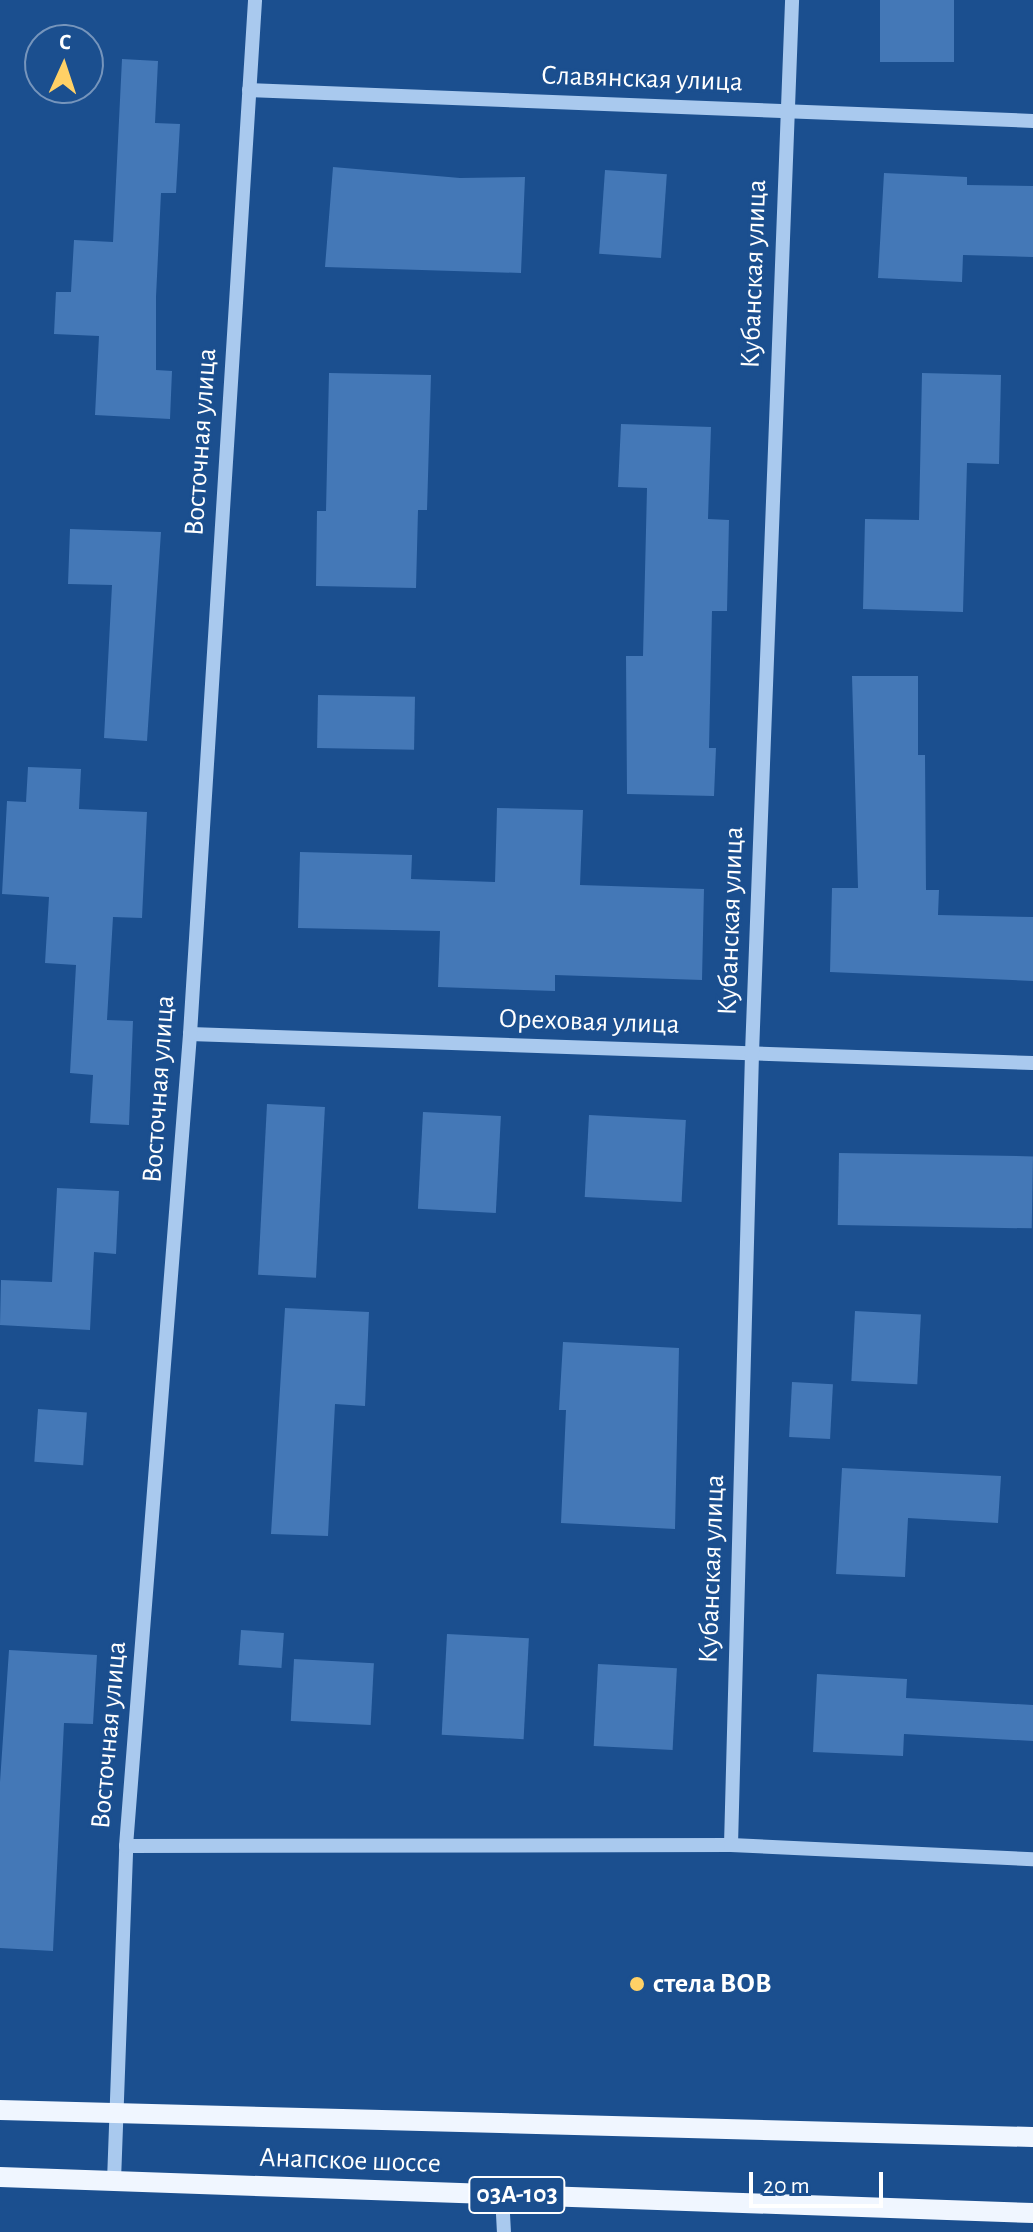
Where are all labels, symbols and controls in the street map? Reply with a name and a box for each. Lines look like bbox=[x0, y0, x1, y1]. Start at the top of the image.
north arrow bbox=[24, 24, 104, 104]
text: С bbox=[58, 31, 72, 53]
street label: Славянская улица bbox=[540, 59, 744, 99]
street label: Кубанская улица bbox=[734, 179, 774, 369]
street label: Восточная улица bbox=[178, 347, 224, 537]
street label: Кубанская улица bbox=[711, 826, 751, 1016]
street label: Восточная улица bbox=[136, 994, 182, 1184]
street label: Ореховая улица bbox=[498, 1002, 680, 1042]
street label: Кубанская улица bbox=[692, 1474, 732, 1664]
street label: Восточная улица bbox=[84, 1640, 134, 1830]
place label: стела ВОВ bbox=[653, 1967, 771, 2001]
marker: стела ВОВ bbox=[628, 1975, 646, 1993]
street label: Анапское шоссе bbox=[259, 2141, 441, 2181]
scale bar bbox=[753, 2156, 887, 2206]
road number: 03А-103 bbox=[467, 2173, 567, 2217]
text: 20 m bbox=[763, 2174, 810, 2198]

